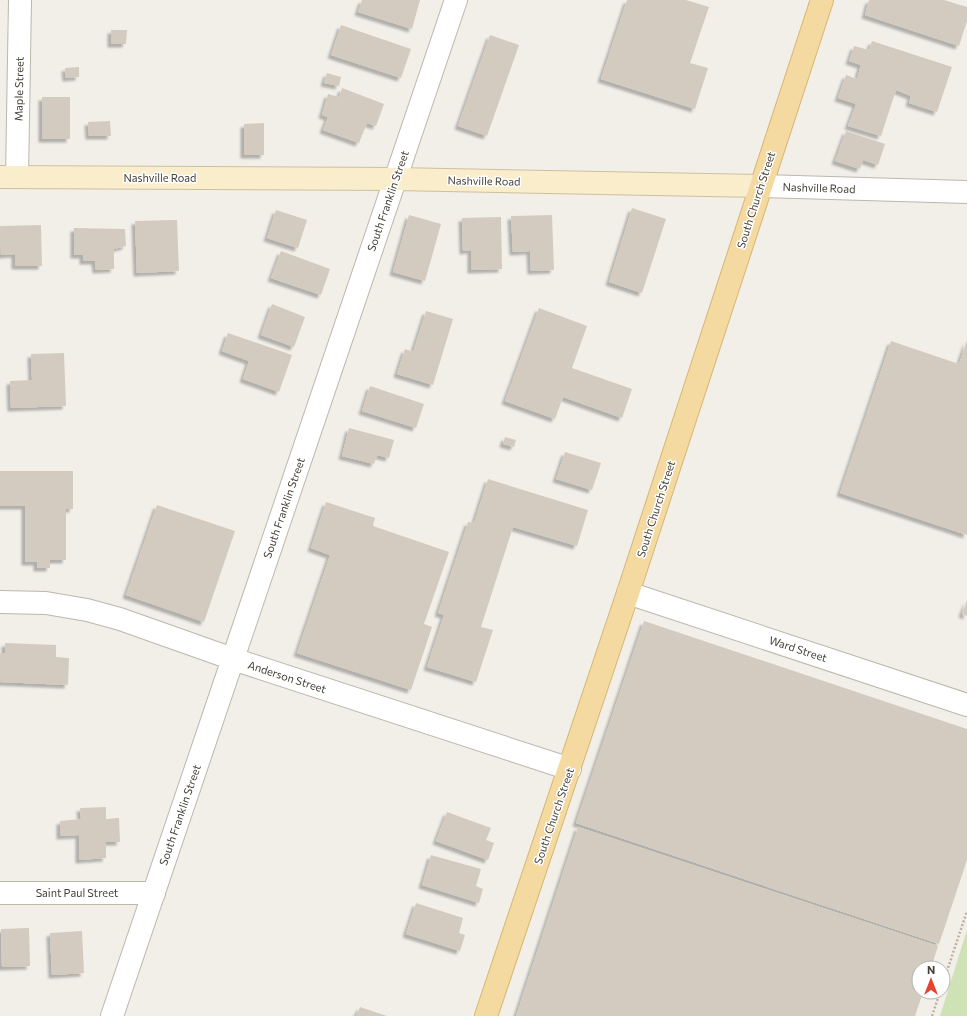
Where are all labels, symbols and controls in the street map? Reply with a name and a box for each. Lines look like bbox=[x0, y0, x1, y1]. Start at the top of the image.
street label: Maple Street bbox=[11, 56, 26, 121]
street label: South Franklin Street bbox=[364, 148, 411, 253]
street label: South Church Street bbox=[734, 149, 777, 250]
street label: Nashville Road bbox=[124, 171, 196, 184]
street label: Nashville Road bbox=[447, 173, 521, 188]
street label: Nashville Road bbox=[782, 180, 856, 195]
street label: South Franklin Street bbox=[260, 455, 307, 560]
street label: South Church Street bbox=[634, 458, 677, 559]
street label: Ward Street bbox=[768, 633, 829, 664]
street label: Anderson Street bbox=[246, 658, 328, 695]
street label: South Franklin Street bbox=[156, 762, 203, 867]
street label: South Church Street bbox=[531, 765, 576, 866]
street label: Saint Paul Street bbox=[36, 886, 119, 899]
north arrow bbox=[911, 960, 951, 1000]
text: N bbox=[927, 963, 935, 976]

